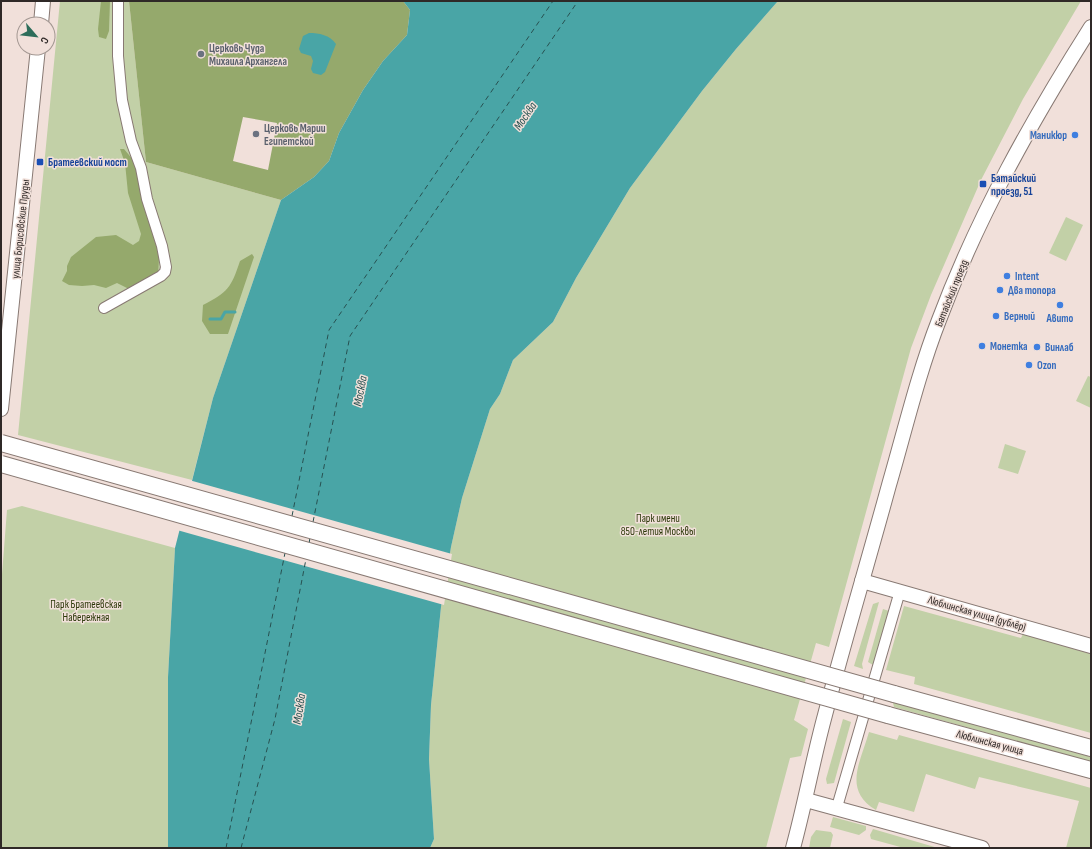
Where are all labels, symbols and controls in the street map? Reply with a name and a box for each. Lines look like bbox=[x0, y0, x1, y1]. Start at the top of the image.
north arrow bbox=[16, 16, 56, 56]
text: С bbox=[37, 35, 51, 46]
place label: Церковь Чуда Михаила Архангела bbox=[209, 42, 287, 68]
marker: Церковь Чуда Михаила Архангела bbox=[196, 49, 206, 59]
water label: Москва bbox=[511, 99, 540, 133]
place label: Церковь Марии Египетской bbox=[264, 122, 326, 148]
marker: Церковь Марии Египетской bbox=[251, 129, 261, 139]
place label: Маникюр bbox=[1030, 129, 1067, 142]
marker: Маникюр bbox=[1070, 130, 1080, 140]
place label: Братеевский мост bbox=[48, 156, 127, 169]
marker: Братеевский мост bbox=[35, 157, 45, 167]
place label: Батайский проезд, 51 bbox=[991, 172, 1036, 198]
street label: улица Борисовские Пруды bbox=[9, 179, 32, 279]
marker: Батайский проезд, 51 bbox=[978, 179, 988, 189]
street label: Батайский проезд bbox=[932, 258, 971, 329]
place label: Intent bbox=[1015, 270, 1040, 283]
marker: Intent bbox=[1002, 271, 1012, 281]
place label: Два топора bbox=[1008, 284, 1056, 297]
marker: Два топора bbox=[995, 285, 1005, 295]
marker: Авито bbox=[1055, 300, 1065, 310]
place label: Верный bbox=[1004, 310, 1035, 323]
marker: Верный bbox=[991, 311, 1001, 321]
place label: Авито bbox=[1046, 312, 1074, 325]
place label: Монетка bbox=[990, 340, 1028, 353]
marker: Монетка bbox=[977, 341, 987, 351]
place label: Винлаб bbox=[1045, 341, 1074, 354]
marker: Винлаб bbox=[1032, 342, 1042, 352]
place label: Ozon bbox=[1037, 359, 1057, 372]
marker: Ozon bbox=[1024, 360, 1034, 370]
water label: Москва bbox=[350, 374, 371, 408]
park label: Парк имени 850-летия Москвы bbox=[621, 512, 695, 538]
street label: Люблинская улица (дублёр) bbox=[925, 593, 1027, 634]
park label: Парк Братеевская Набережная bbox=[50, 598, 122, 624]
water label: Москва bbox=[290, 693, 309, 725]
street label: Люблинская улица bbox=[954, 727, 1025, 758]

